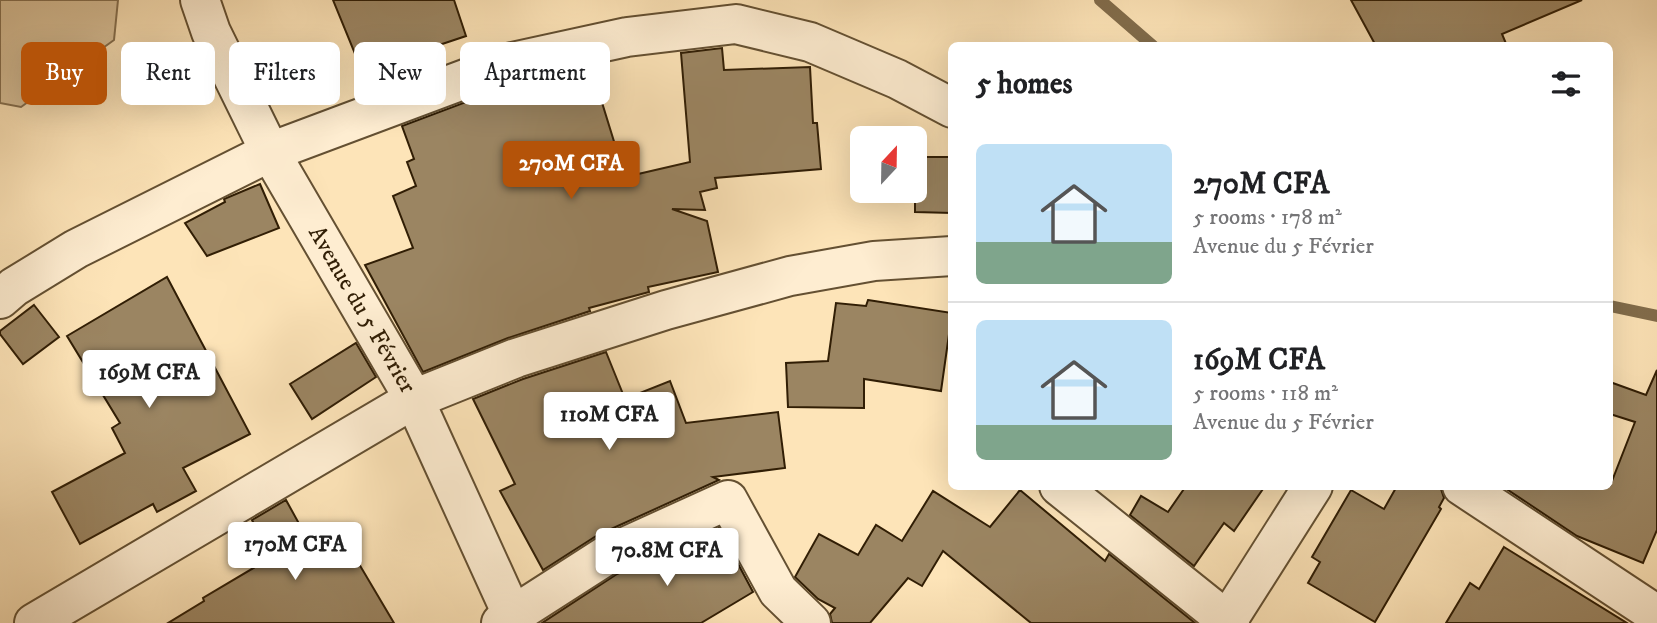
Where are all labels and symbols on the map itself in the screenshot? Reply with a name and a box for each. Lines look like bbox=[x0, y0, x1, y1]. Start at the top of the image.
north arrow bbox=[850, 126, 928, 203]
pin: 270M CFA bbox=[499, 142, 643, 201]
street label: Avenue du 5 Février bbox=[301, 220, 422, 399]
pin: 169M CFA bbox=[77, 350, 221, 410]
pin: 110M CFA bbox=[537, 392, 681, 452]
pin: 170M CFA bbox=[223, 522, 367, 582]
pin: 70.8M CFA bbox=[587, 528, 747, 588]

